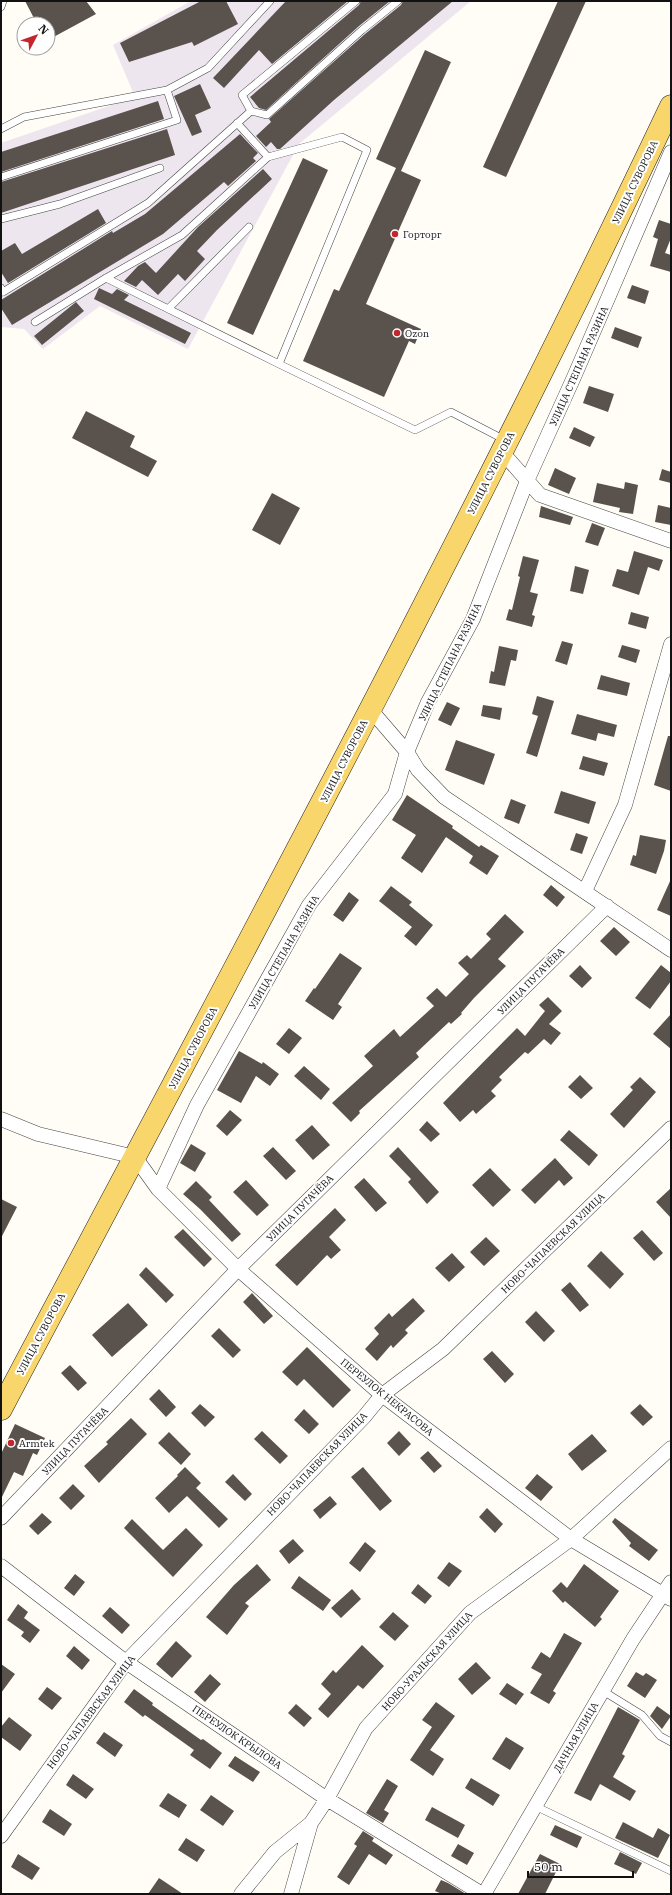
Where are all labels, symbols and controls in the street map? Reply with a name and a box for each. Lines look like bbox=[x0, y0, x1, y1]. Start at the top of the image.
north arrow bbox=[16, 16, 56, 56]
text: N bbox=[35, 22, 52, 38]
street label: УЛИЦА СУВОРОВА bbox=[609, 138, 661, 226]
place label: Горторг bbox=[403, 228, 442, 241]
marker: Горторг bbox=[390, 229, 400, 239]
street label: УЛИЦА СТЕПАНА РАЗИНА bbox=[547, 304, 611, 428]
place label: Ozon bbox=[405, 327, 430, 340]
marker: Ozon bbox=[392, 328, 402, 338]
street label: УЛИЦА СУВОРОВА bbox=[465, 429, 517, 516]
street label: УЛИЦА СТЕПАНА РАЗИНА bbox=[416, 601, 484, 723]
street label: УЛИЦА СУВОРОВА bbox=[318, 717, 370, 804]
street label: УЛИЦА СТЕПАНА РАЗИНА bbox=[246, 892, 322, 1011]
street label: УЛИЦА ПУГАЧЁВА bbox=[495, 945, 567, 1017]
street label: УЛИЦА СУВОРОВА bbox=[166, 1005, 220, 1091]
street label: УЛИЦА ПУГАЧЁВА bbox=[264, 1172, 336, 1244]
street label: НОВО-ЧАПАЕВСКАЯ УЛИЦА bbox=[498, 1190, 608, 1296]
street label: УЛИЦА СУВОРОВА bbox=[14, 1291, 68, 1377]
street label: ПЕРЕУЛОК НЕКРАСОВА bbox=[338, 1355, 436, 1439]
street label: УЛИЦА ПУГАЧЁВА bbox=[39, 1404, 111, 1478]
street label: НОВО-ЧАПАЕВСКАЯ УЛИЦА bbox=[264, 1409, 370, 1519]
place label: Armtek bbox=[19, 1437, 55, 1450]
marker: Armtek bbox=[6, 1438, 16, 1448]
street label: НОВО-УРАЛЬСКАЯ УЛИЦА bbox=[379, 1608, 475, 1713]
street label: НОВО-ЧАПАЕВСКАЯ УЛИЦА bbox=[44, 1652, 138, 1772]
street label: ДАЧНАЯ УЛИЦА bbox=[551, 1699, 601, 1774]
street label: ПЕРЕУЛОК КРЫЛОВА bbox=[190, 1702, 284, 1772]
scale bar bbox=[528, 1853, 633, 1879]
text: 50 m bbox=[534, 1859, 563, 1874]

